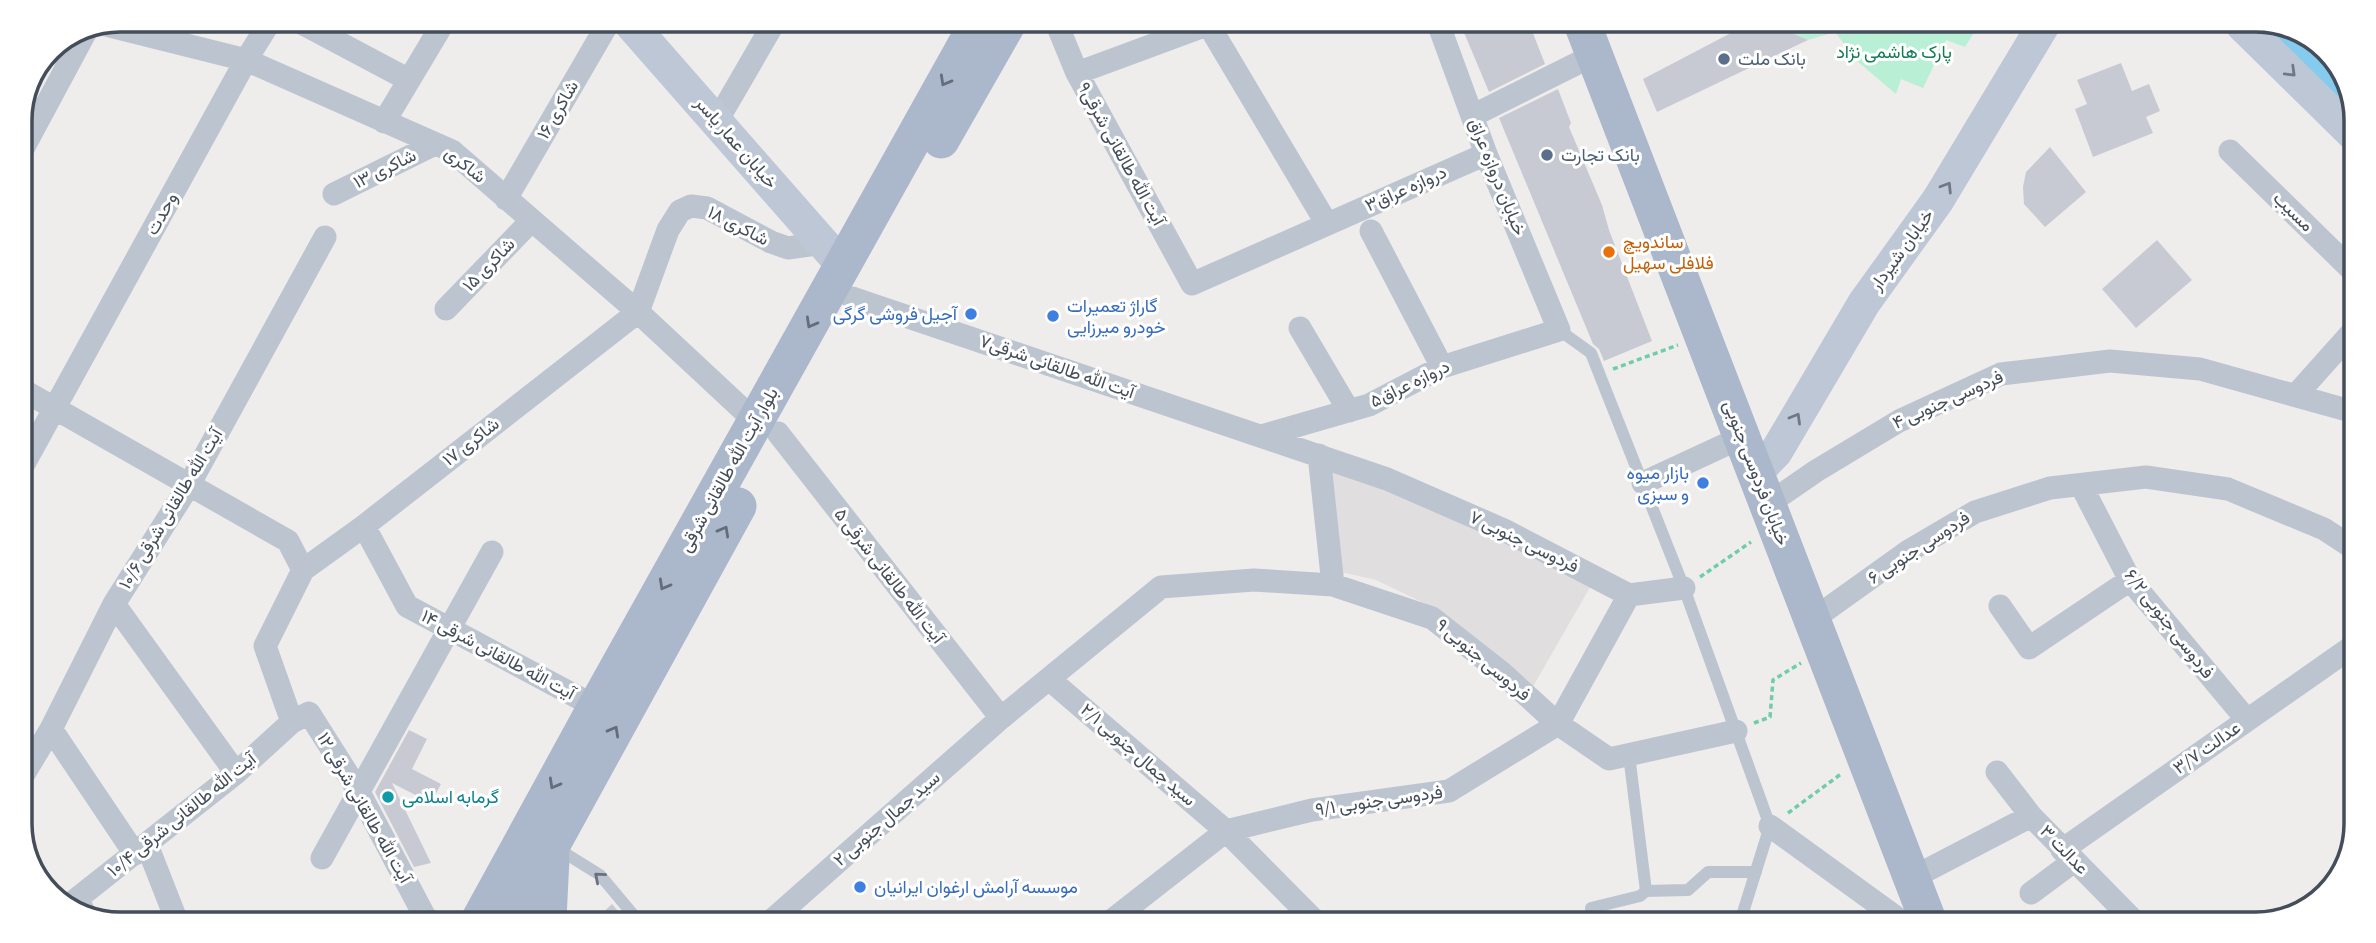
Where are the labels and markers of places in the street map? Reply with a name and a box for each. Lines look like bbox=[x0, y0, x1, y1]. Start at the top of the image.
place label: بانک ملت bbox=[1738, 47, 1806, 72]
marker: بانک ملت bbox=[1716, 51, 1732, 67]
place label: بانک تجارت bbox=[1561, 143, 1640, 168]
marker: بانک تجارت bbox=[1539, 147, 1555, 163]
place label: ساندویچ فلافلی سهیل bbox=[1623, 230, 1714, 276]
marker: ساندویچ فلافلی سهیل bbox=[1601, 244, 1617, 260]
place label: گاراژ تعمیرات خودرو میرزایی bbox=[1067, 294, 1165, 340]
place label: آجیل فروشی گرگی bbox=[833, 302, 959, 327]
marker: آجیل فروشی گرگی bbox=[963, 306, 979, 322]
marker: گاراژ تعمیرات خودرو میرزایی bbox=[1045, 308, 1061, 324]
place label: بازار میوه و سبزی bbox=[1627, 461, 1689, 507]
marker: بازار میوه و سبزی bbox=[1695, 475, 1711, 491]
place label: گرمابه اسلامی bbox=[402, 785, 499, 810]
marker: گرمابه اسلامی bbox=[380, 789, 396, 805]
place label: موسسه آرامش ارغوان ایرانیان bbox=[874, 875, 1078, 900]
marker: موسسه آرامش ارغوان ایرانیان bbox=[852, 879, 868, 895]

